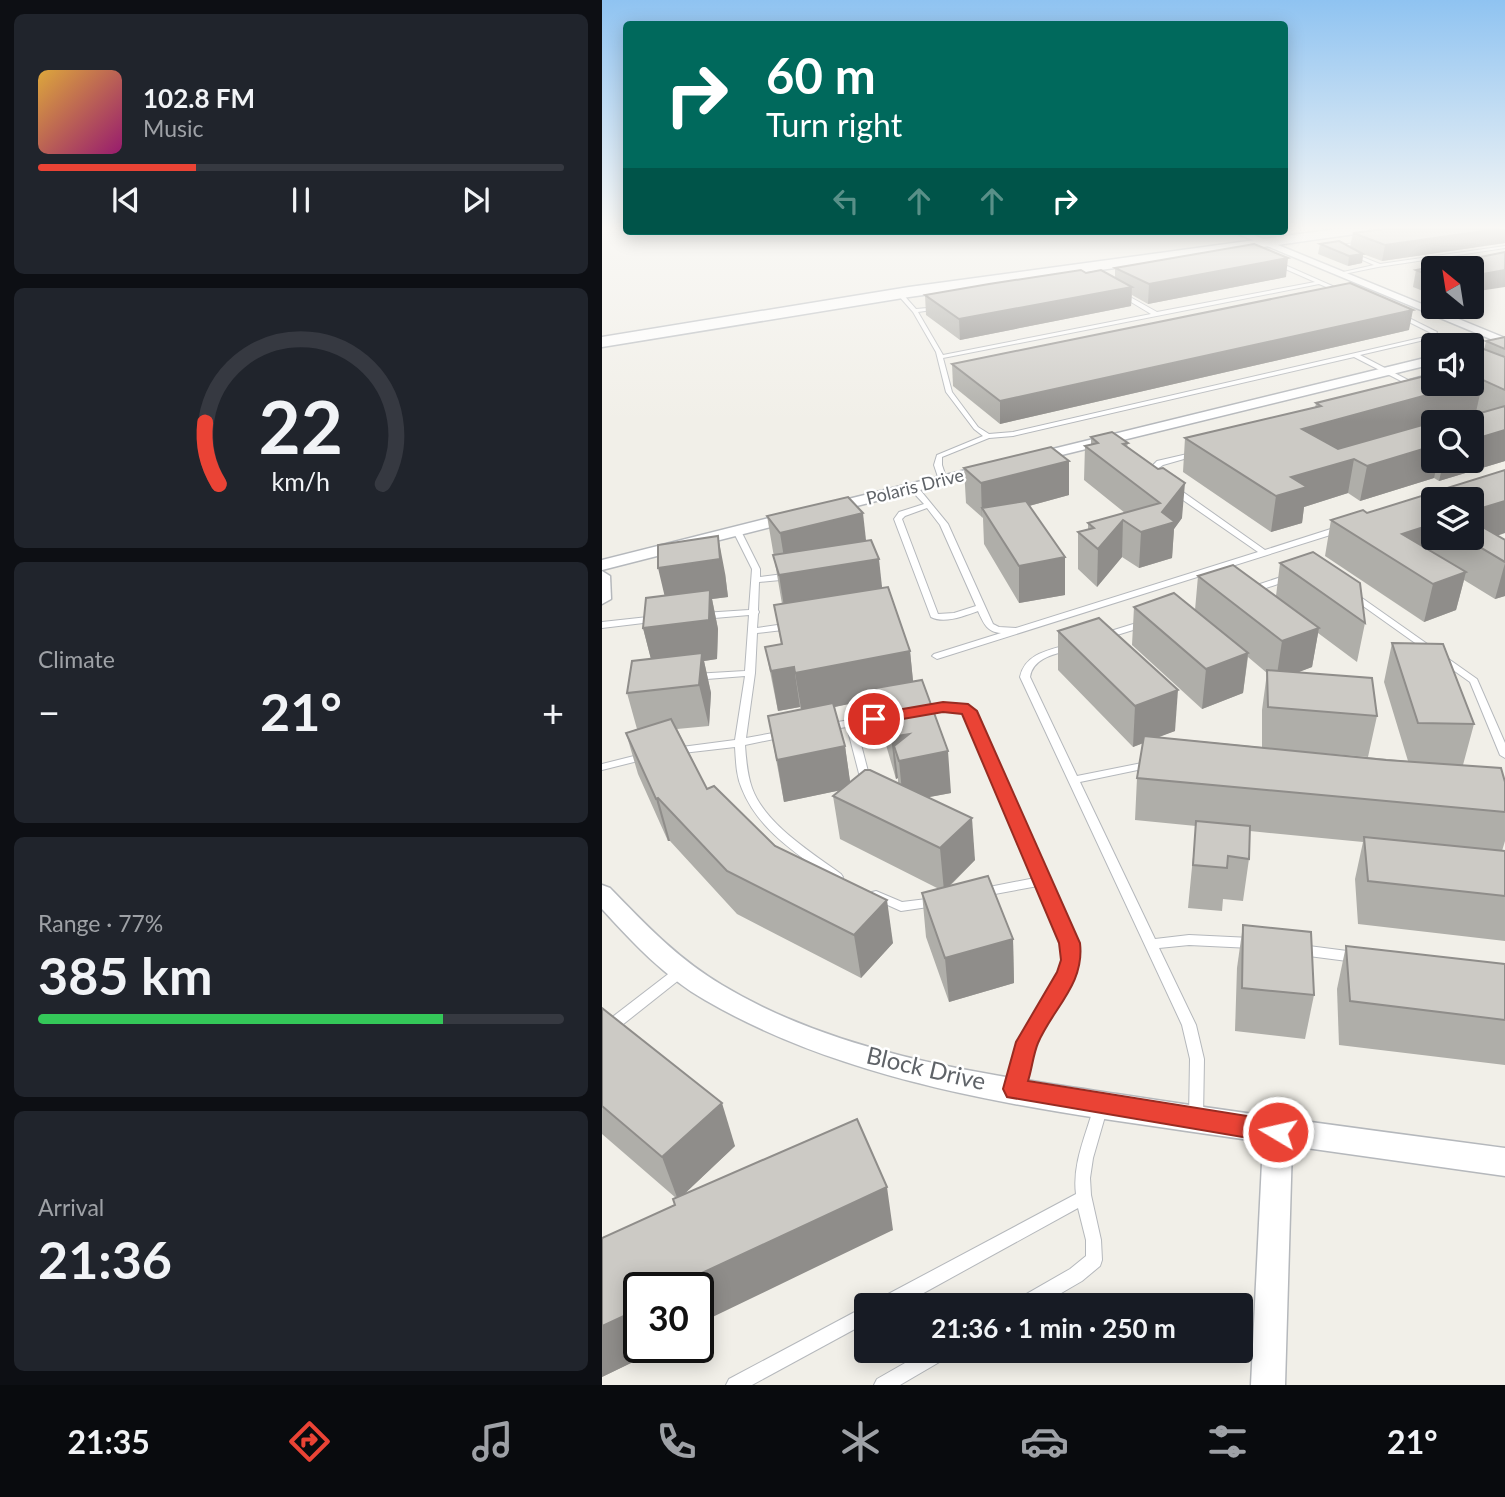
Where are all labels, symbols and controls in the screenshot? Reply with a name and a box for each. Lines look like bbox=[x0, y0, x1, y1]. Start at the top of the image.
text: 60 m bbox=[766, 46, 876, 104]
icon: right bbox=[651, 49, 742, 140]
text: 102.8 FM bbox=[143, 82, 255, 114]
text: Turn right bbox=[766, 105, 902, 144]
text: Music bbox=[143, 114, 203, 142]
icon: previous bbox=[107, 181, 145, 219]
icon: pause bbox=[282, 181, 320, 219]
icon: next bbox=[457, 181, 495, 219]
icon: left bbox=[827, 182, 865, 220]
icon: ahead bbox=[900, 182, 938, 220]
icon: ahead bbox=[973, 182, 1011, 220]
icon: right bbox=[1046, 182, 1084, 220]
north arrow bbox=[1421, 256, 1484, 318]
map controls bbox=[1421, 256, 1484, 550]
button: sound bbox=[1421, 333, 1484, 396]
text: 22 bbox=[259, 383, 343, 471]
button: search bbox=[1421, 410, 1484, 473]
street label: Polaris Drive bbox=[864, 463, 966, 509]
text: km/h bbox=[272, 466, 330, 496]
button: layers bbox=[1421, 487, 1484, 550]
text: Climate bbox=[38, 645, 115, 673]
text: 21° bbox=[260, 680, 342, 742]
text: − bbox=[38, 689, 60, 735]
text: + bbox=[542, 689, 564, 735]
pin bbox=[844, 689, 904, 749]
icon: arrive bbox=[855, 700, 893, 738]
text: Range · 77% bbox=[38, 909, 163, 937]
text: 385 km bbox=[38, 944, 212, 1006]
street label: Block Drive bbox=[864, 1040, 989, 1095]
position arrow bbox=[1241, 1095, 1315, 1169]
text: Arrival bbox=[38, 1193, 104, 1221]
text: 21:36 bbox=[38, 1228, 172, 1290]
speed limit sign: 30 bbox=[623, 1272, 714, 1363]
text: 21:36 · 1 min · 250 m bbox=[931, 1312, 1176, 1344]
icon: directions bbox=[285, 1417, 334, 1466]
icon: music bbox=[468, 1417, 517, 1466]
icon: phone bbox=[652, 1417, 701, 1466]
icon: climate bbox=[836, 1417, 885, 1466]
icon: car bbox=[1020, 1417, 1069, 1466]
icon: filters bbox=[1203, 1417, 1252, 1466]
text: 21:35 bbox=[67, 1422, 150, 1461]
text: 21° bbox=[1387, 1422, 1438, 1461]

